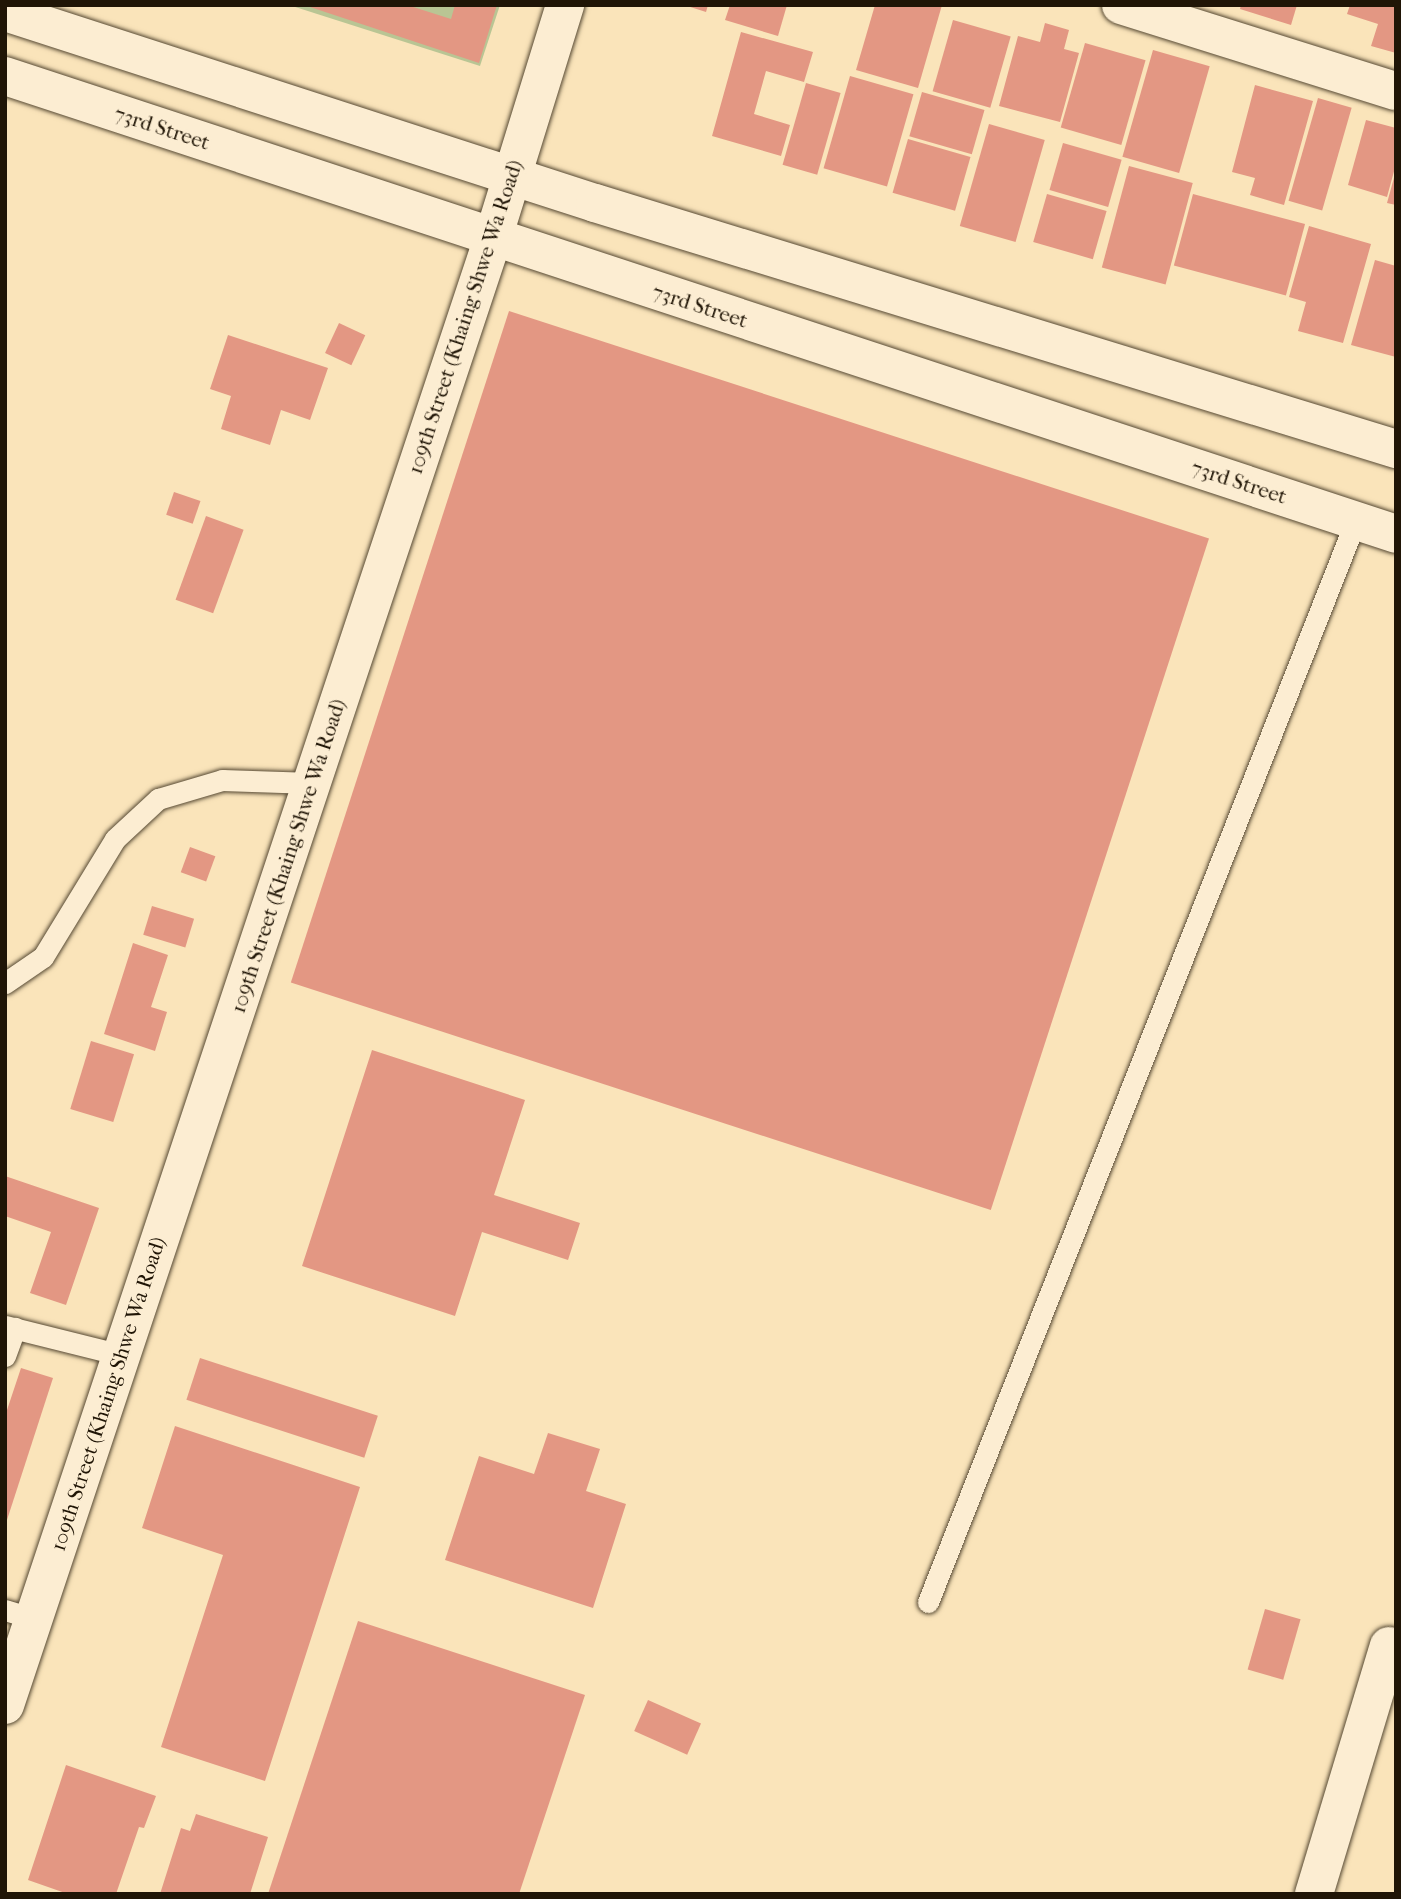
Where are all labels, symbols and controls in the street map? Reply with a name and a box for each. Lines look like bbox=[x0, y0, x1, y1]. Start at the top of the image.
street label: 73rd Street bbox=[111, 101, 213, 155]
street label: 109th Street (Khaing Shwe Wa Road) bbox=[402, 157, 528, 477]
street label: 73rd Street bbox=[649, 279, 751, 333]
street label: 73rd Street bbox=[1188, 455, 1290, 509]
street label: 109th Street (Khaing Shwe Wa Road) bbox=[225, 696, 351, 1016]
street label: 109th Street (Khaing Shwe Wa Road) bbox=[45, 1234, 171, 1554]

